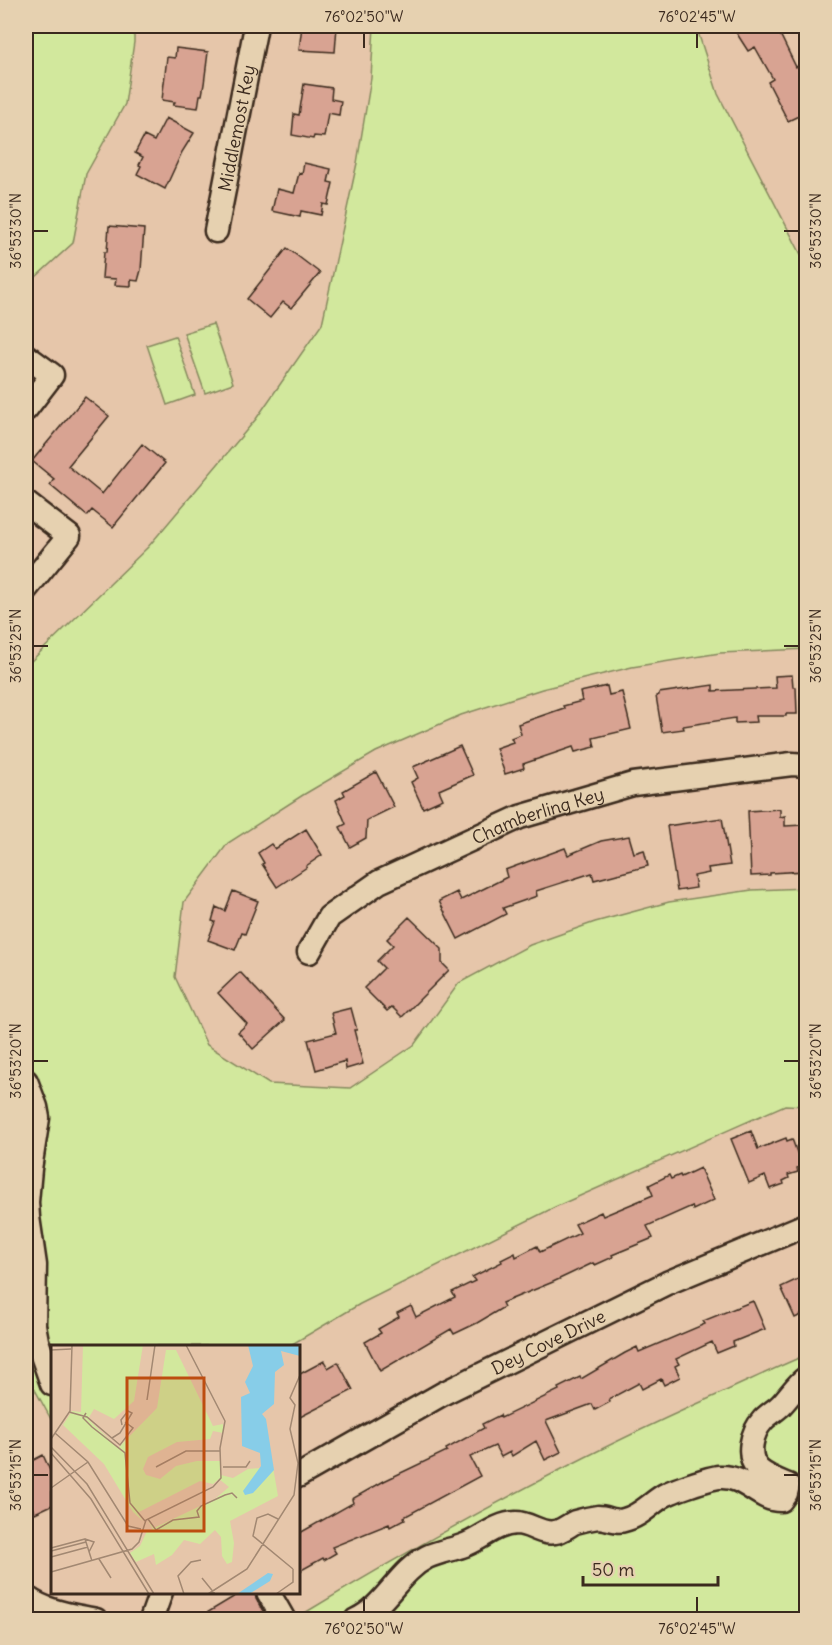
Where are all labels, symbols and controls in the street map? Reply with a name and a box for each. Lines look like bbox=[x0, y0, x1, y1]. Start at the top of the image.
text: 76°02'50"W bbox=[324, 7, 404, 26]
text: 76°02'45"W bbox=[658, 7, 736, 26]
street label: Middlemost Key bbox=[213, 63, 260, 193]
text: 36°53'30"N bbox=[6, 193, 25, 269]
text: 36°53'30"N bbox=[806, 193, 825, 269]
text: 36°53'25"N bbox=[6, 609, 25, 683]
text: 36°53'25"N bbox=[806, 609, 825, 683]
street label: Chamberling Key bbox=[468, 782, 607, 849]
text: 36°53'20"N bbox=[6, 1023, 25, 1099]
text: 36°53'20"N bbox=[806, 1023, 825, 1099]
street label: Dey Cove Drive bbox=[487, 1304, 609, 1379]
inset map bbox=[51, 1345, 300, 1594]
text: 36°53'15"N bbox=[6, 1439, 25, 1511]
text: 36°53'15"N bbox=[806, 1439, 825, 1511]
scale bar bbox=[583, 1549, 718, 1587]
text: 50 m bbox=[592, 1558, 634, 1581]
text: 76°02'50"W bbox=[324, 1619, 404, 1638]
text: 76°02'45"W bbox=[658, 1619, 736, 1638]

